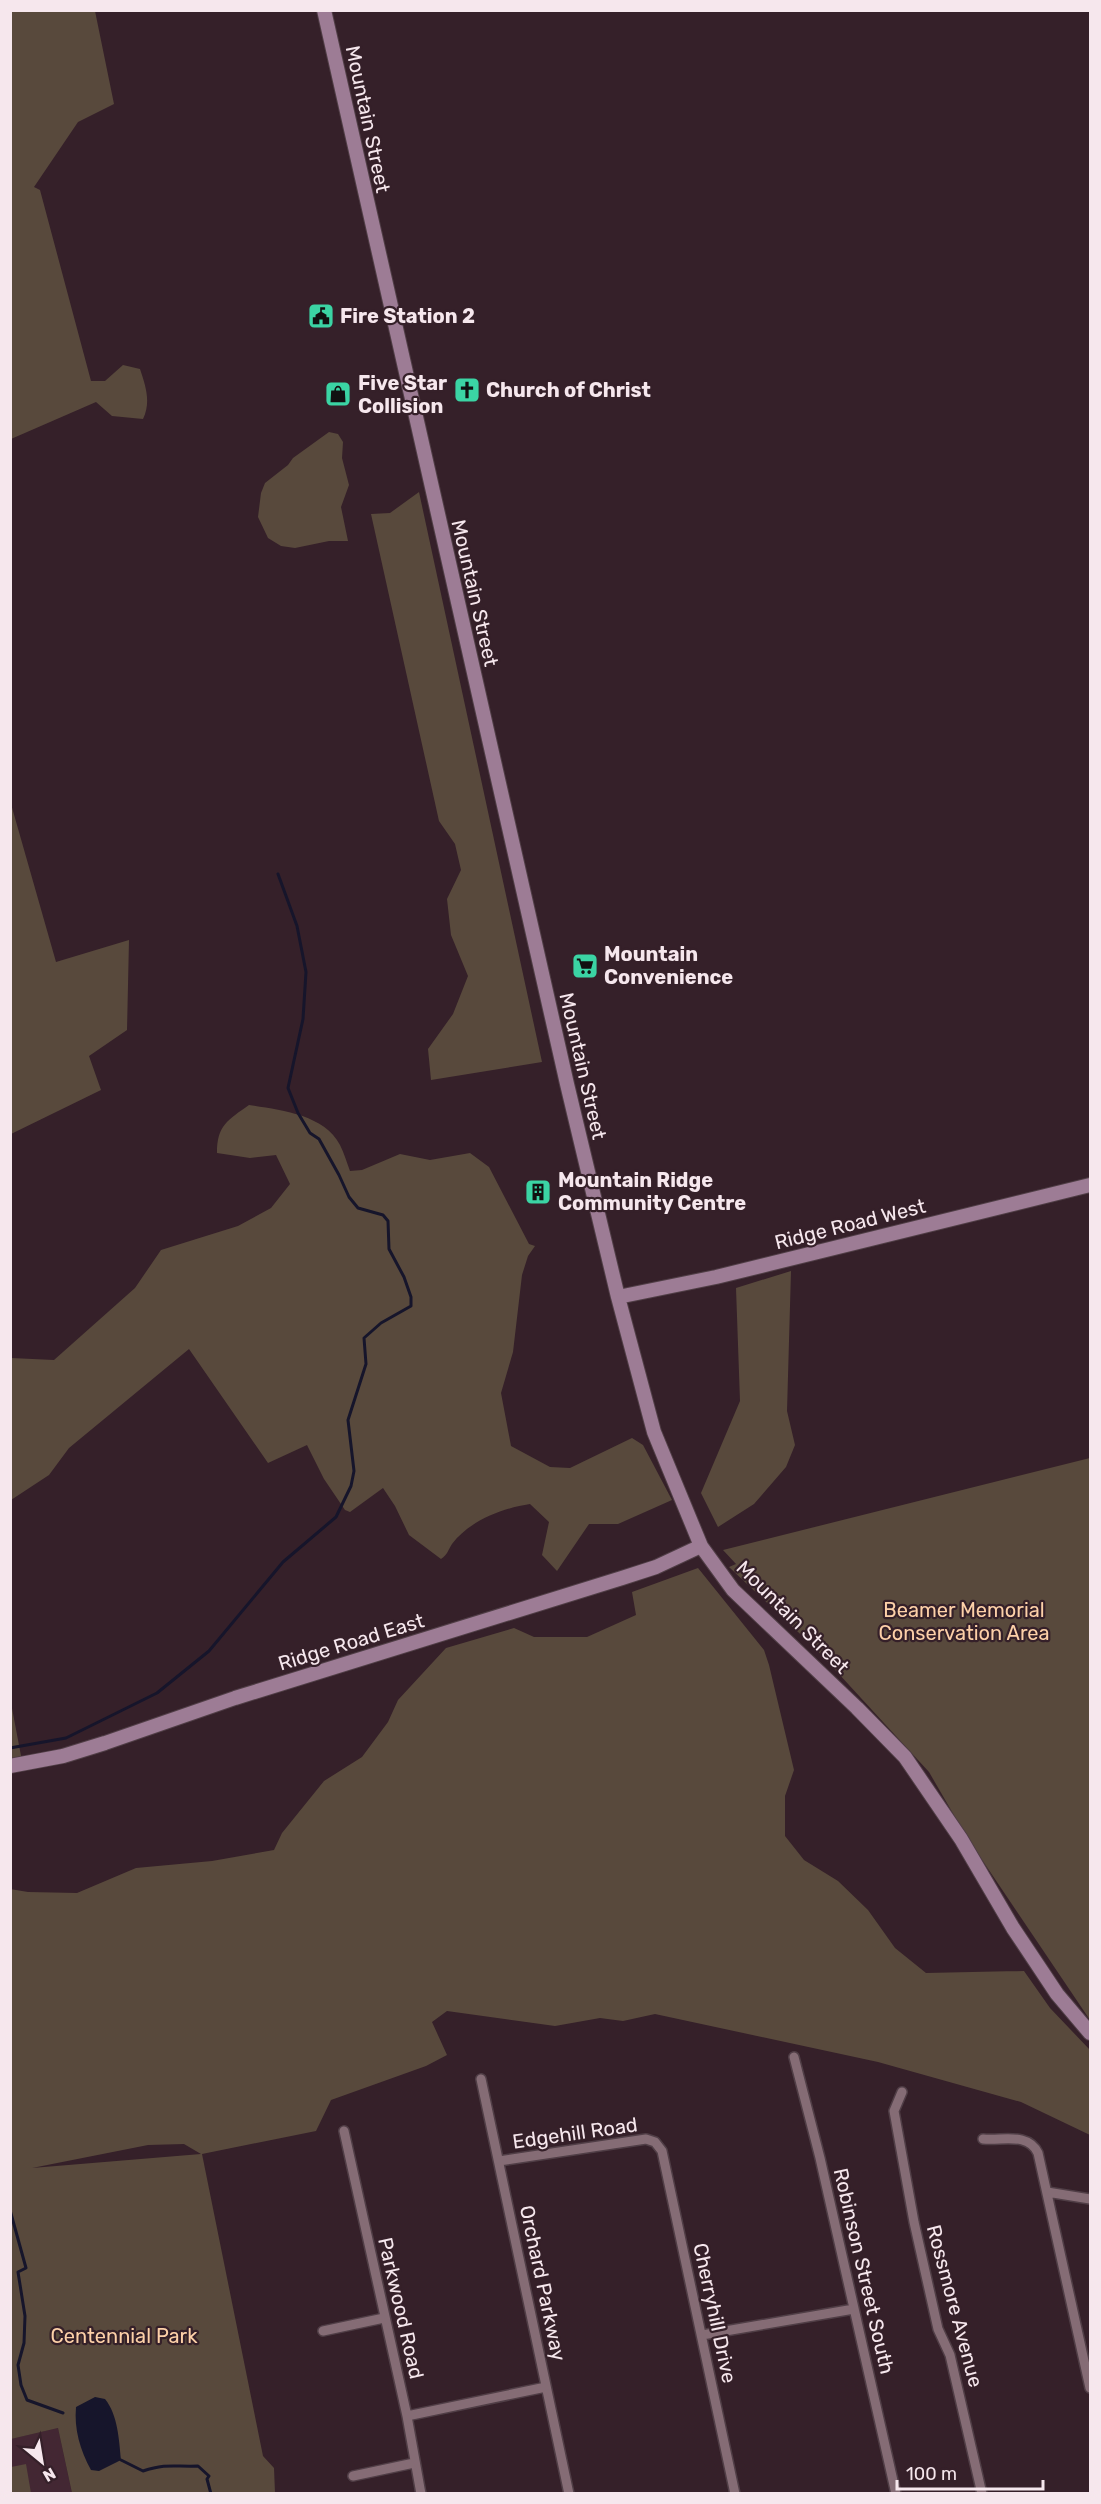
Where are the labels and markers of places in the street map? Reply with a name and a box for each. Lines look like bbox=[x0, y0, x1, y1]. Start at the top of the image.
public building icon: Fire Station 2 bbox=[306, 301, 336, 331]
place label: Fire Station 2 bbox=[340, 304, 475, 328]
place label: Five Star Collision bbox=[358, 371, 447, 418]
church icon: Church of Christ bbox=[452, 375, 482, 405]
place label: Church of Christ bbox=[486, 378, 651, 402]
shop icon: Five Star Collision bbox=[323, 379, 353, 409]
place label: Mountain Convenience bbox=[604, 942, 733, 989]
supermarket icon: Mountain Convenience bbox=[570, 951, 600, 981]
place label: Mountain Ridge Community Centre bbox=[558, 1168, 746, 1215]
building icon: Mountain Ridge Community Centre bbox=[523, 1177, 553, 1207]

